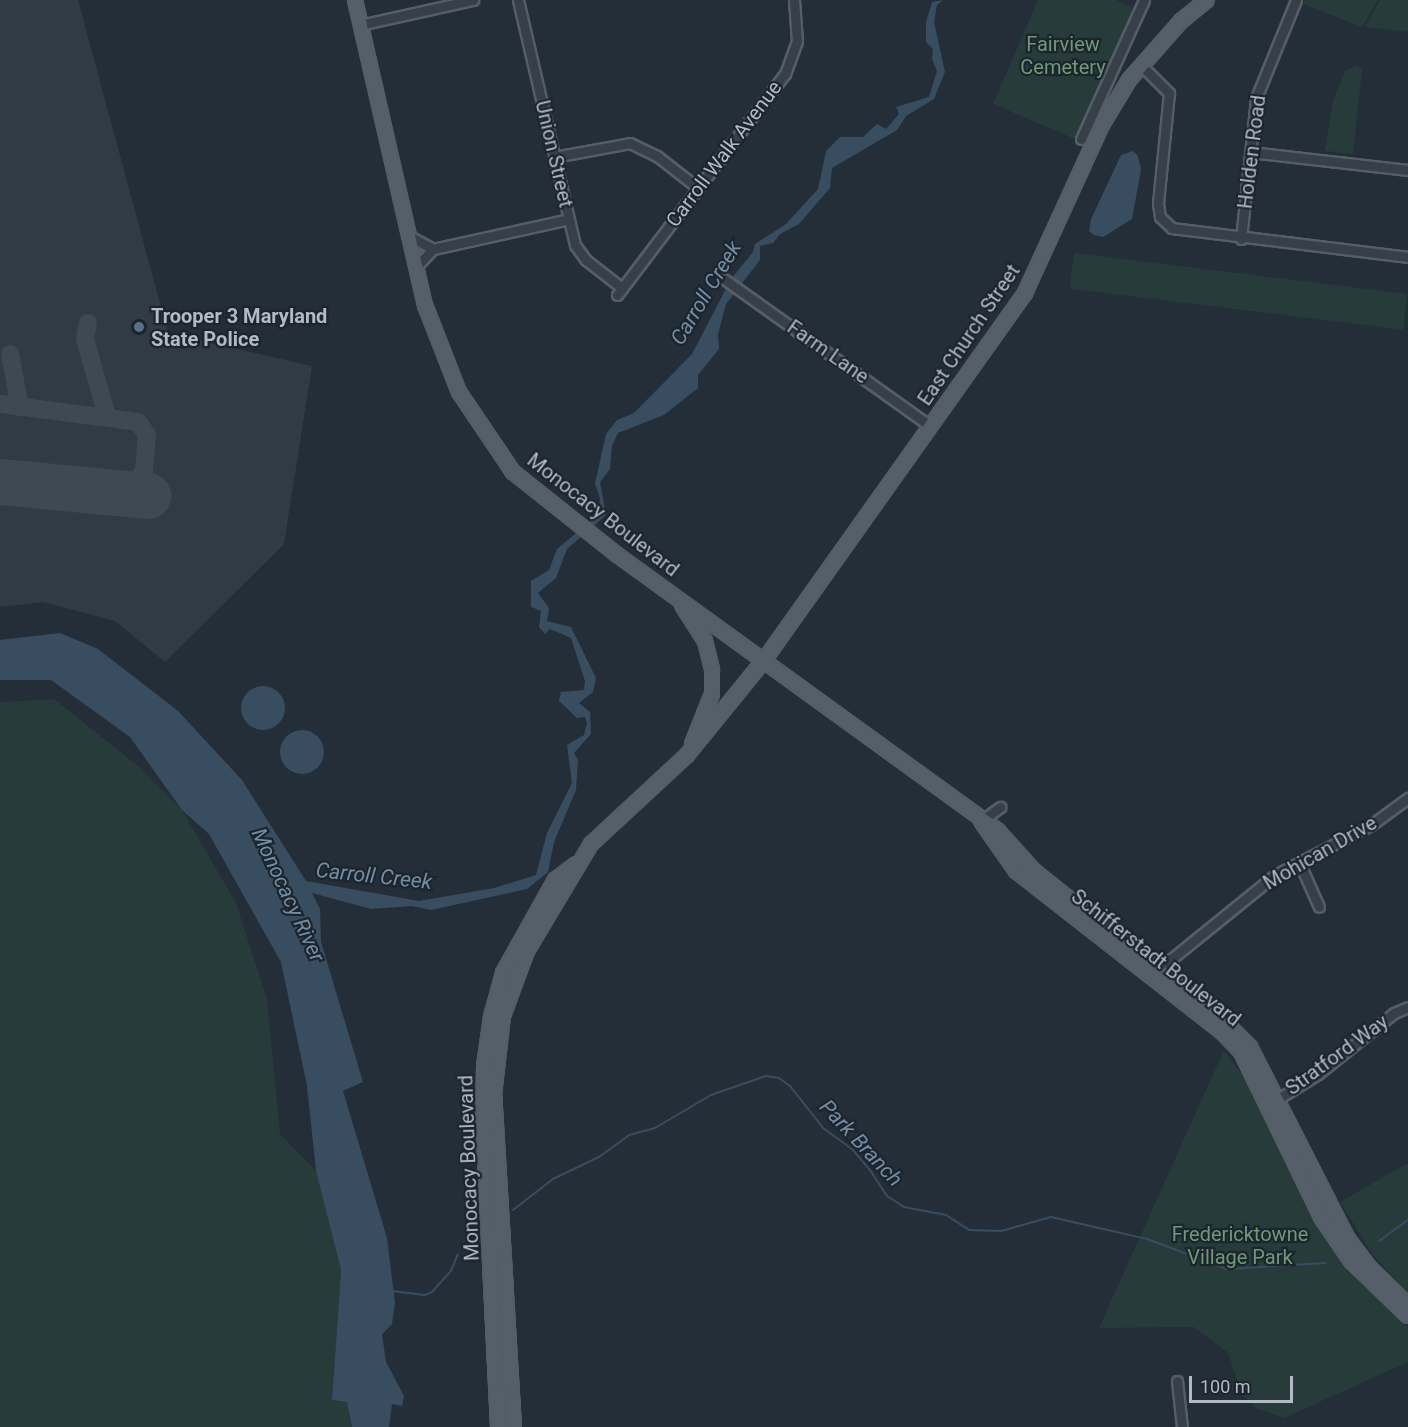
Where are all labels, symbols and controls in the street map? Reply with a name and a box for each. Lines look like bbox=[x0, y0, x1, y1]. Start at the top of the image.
park label: Fairview Cemetery bbox=[1020, 32, 1106, 79]
street label: Carroll Walk Avenue bbox=[661, 76, 787, 232]
street label: Holden Road bbox=[1233, 94, 1271, 210]
street label: Union Street bbox=[530, 98, 578, 210]
water label: Carroll Creek bbox=[665, 237, 747, 349]
street label: East Church Street bbox=[913, 260, 1025, 410]
place label: Trooper 3 Maryland State Police bbox=[151, 304, 327, 351]
street label: Farm Lane bbox=[783, 315, 873, 389]
marker: Trooper 3 Maryland State Police bbox=[132, 320, 146, 334]
street label: Monocacy Boulevard bbox=[522, 448, 684, 582]
street label: Mohican Drive bbox=[1259, 811, 1381, 895]
water label: Monocacy River bbox=[246, 824, 330, 966]
water label: Carroll Creek bbox=[315, 857, 433, 895]
street label: Schifferstadt Boulevard bbox=[1067, 884, 1245, 1032]
street label: Stratford Way bbox=[1281, 1010, 1393, 1100]
street label: Monocacy Boulevard bbox=[454, 1075, 484, 1261]
water label: Park Branch bbox=[814, 1094, 908, 1192]
park label: Fredericktowne Village Park bbox=[1172, 1223, 1308, 1270]
scale bar bbox=[1192, 1364, 1296, 1402]
text: 100 m bbox=[1200, 1376, 1251, 1397]

